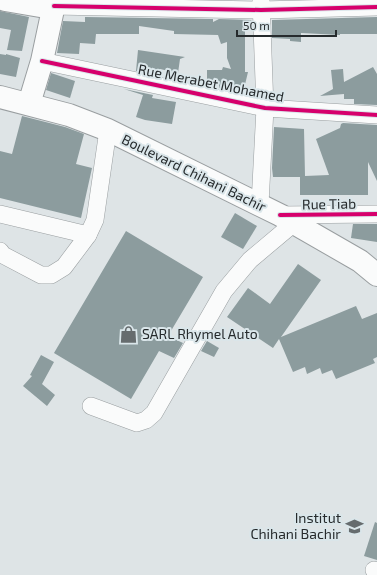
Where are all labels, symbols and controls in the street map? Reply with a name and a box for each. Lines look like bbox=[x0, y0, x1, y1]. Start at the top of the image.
scale bar bbox=[237, 12, 336, 38]
text: 50 m bbox=[243, 18, 270, 32]
street label: Rue Merabet Mohamed bbox=[137, 60, 285, 105]
street label: Boulevard Chihani Bachir bbox=[119, 130, 270, 215]
street label: Rue Tiab bbox=[302, 195, 356, 212]
shop icon: SARL Rhymel Auto bbox=[119, 324, 139, 344]
place label: SARL Rhymel Auto bbox=[142, 325, 258, 342]
place label: Institut Chihani Bachir bbox=[250, 509, 341, 542]
school or university icon: Institut Chihani Bachir bbox=[344, 516, 364, 536]

